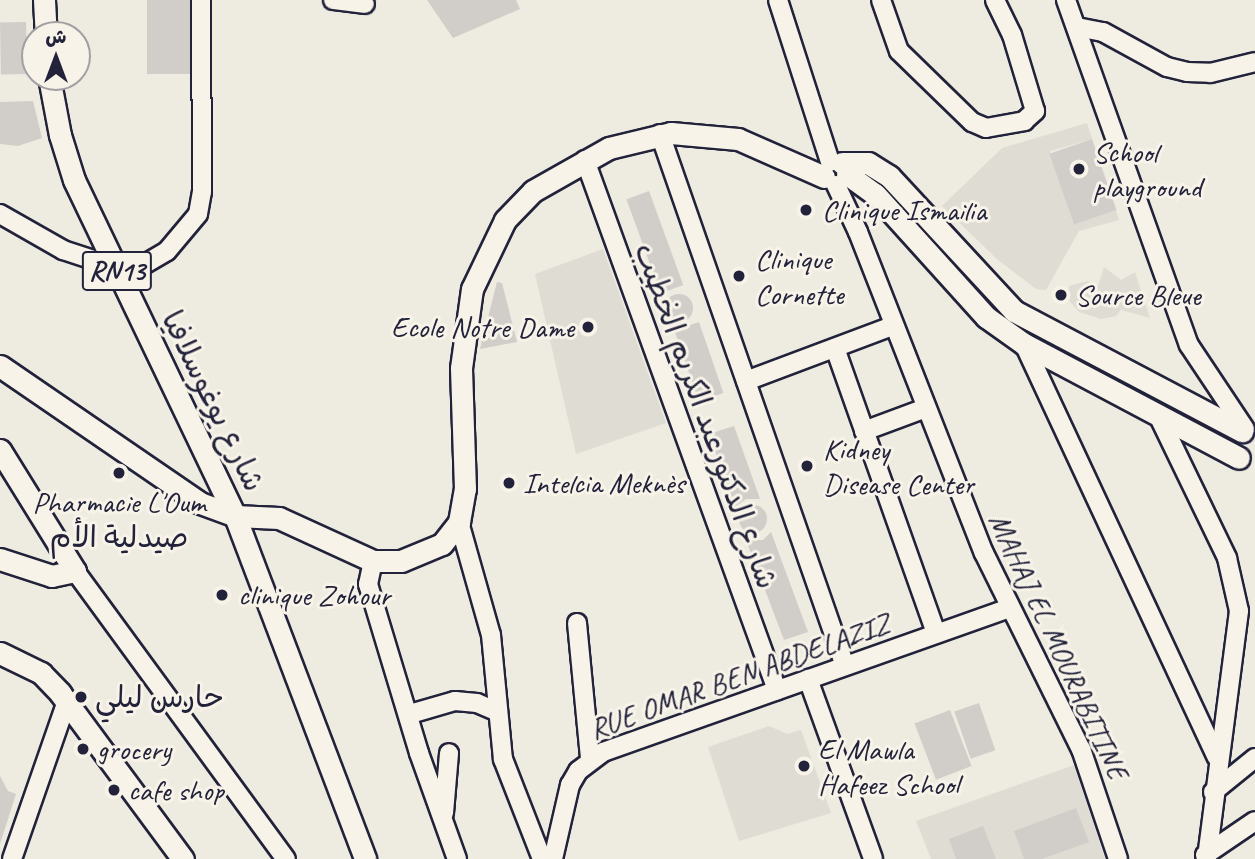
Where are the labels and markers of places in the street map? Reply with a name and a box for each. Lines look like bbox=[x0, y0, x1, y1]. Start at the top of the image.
place label: School playground bbox=[1093, 134, 1201, 204]
marker: School playground bbox=[1071, 161, 1087, 177]
place label: Clinique Ismailia bbox=[822, 192, 988, 228]
marker: Clinique Ismailia bbox=[796, 200, 816, 220]
place label: Clinique Cornette bbox=[755, 241, 843, 312]
marker: Clinique Cornette bbox=[729, 266, 749, 286]
place label: Source Bleue bbox=[1075, 277, 1201, 313]
marker: Source Bleue bbox=[1053, 287, 1069, 303]
place label: Ecole Notre Dame bbox=[392, 309, 574, 345]
marker: Ecole Notre Dame bbox=[580, 319, 596, 335]
place label: Kidney Disease Center bbox=[823, 431, 974, 502]
marker: Kidney Disease Center bbox=[797, 456, 817, 476]
marker: Pharmacie L'Oum صيدلية الأم bbox=[111, 465, 127, 481]
place label: Intelcia Meknès bbox=[523, 465, 685, 501]
marker: Intelcia Meknès bbox=[501, 475, 517, 491]
place label: Pharmacie L'Oum صيدلية الأم bbox=[32, 484, 206, 554]
place label: clinique Zohour bbox=[238, 577, 390, 613]
marker: clinique Zohour bbox=[212, 585, 232, 605]
place label: حارس ليلي bbox=[95, 679, 223, 715]
marker: حارس ليلي bbox=[73, 689, 89, 705]
place label: grocery bbox=[97, 731, 171, 767]
place label: El Mawla Hafeez School bbox=[818, 731, 957, 802]
marker: grocery bbox=[75, 741, 91, 757]
marker: El Mawla Hafeez School bbox=[796, 758, 812, 774]
place label: cafe shop bbox=[128, 772, 223, 808]
marker: cafe shop bbox=[106, 782, 122, 798]

